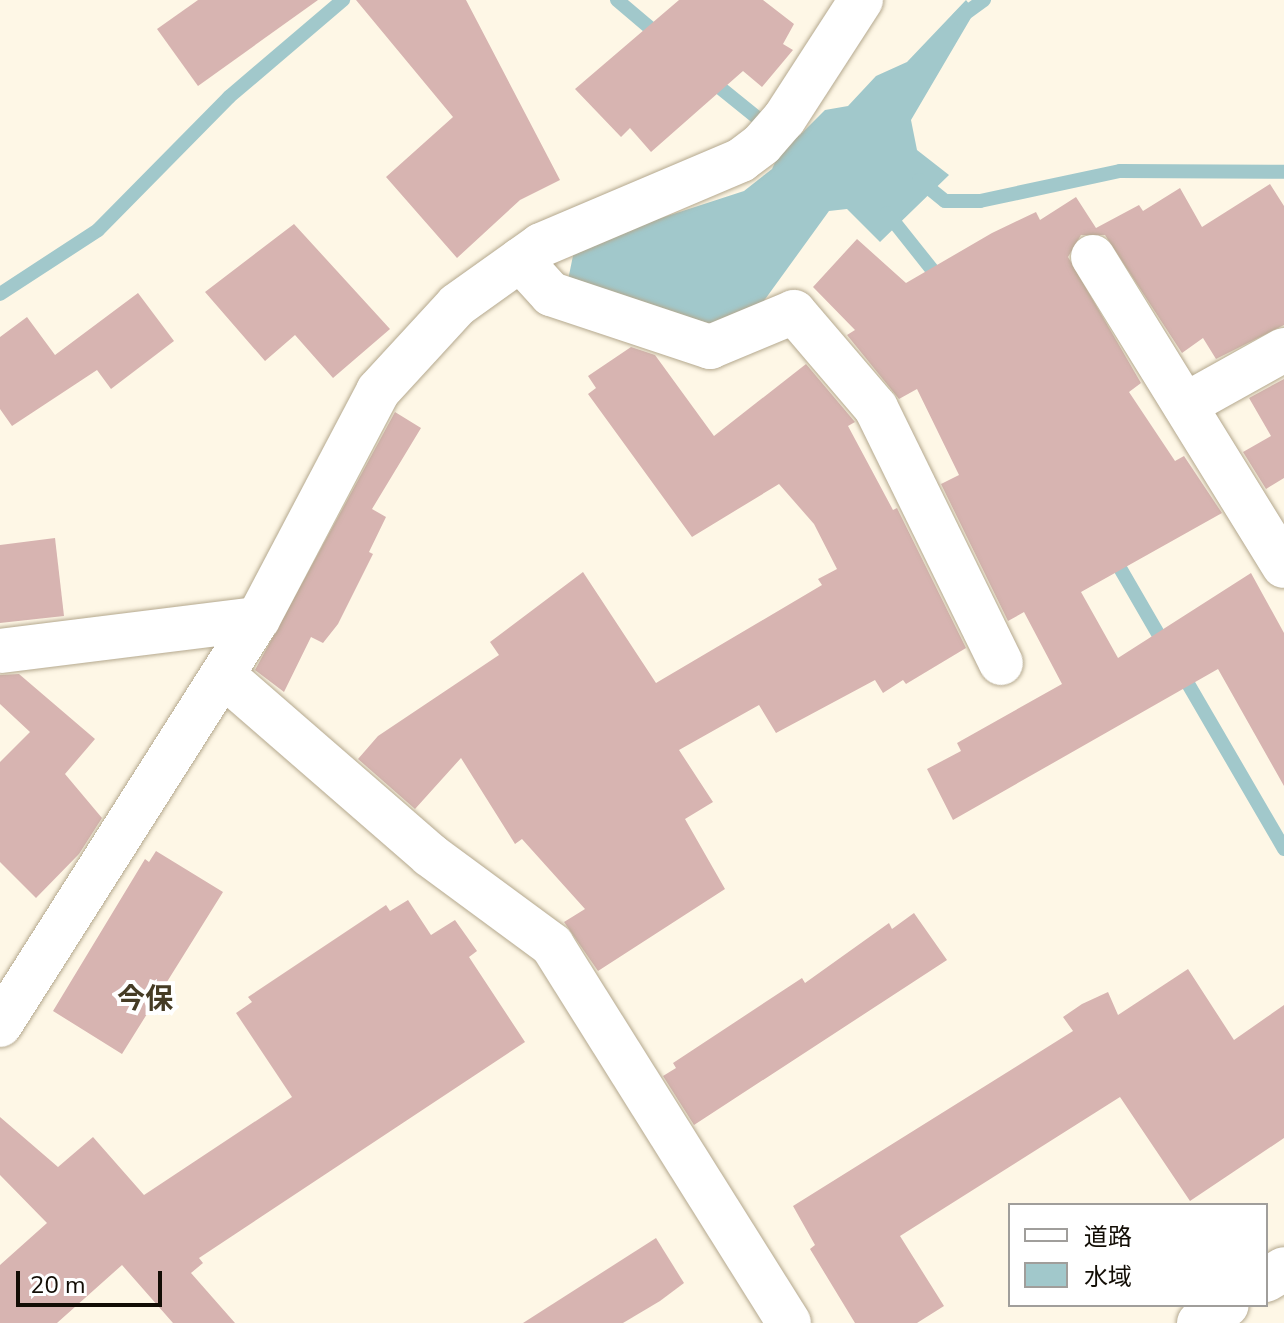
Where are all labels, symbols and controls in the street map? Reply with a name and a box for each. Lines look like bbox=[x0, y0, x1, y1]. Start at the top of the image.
district label: 今保 bbox=[117, 982, 173, 1016]
legend bbox=[1008, 1203, 1268, 1307]
text: 道路 bbox=[1084, 1221, 1132, 1253]
scale bar bbox=[20, 1255, 166, 1305]
text: 水域 bbox=[1084, 1261, 1132, 1293]
text: 20 m bbox=[30, 1269, 86, 1301]

